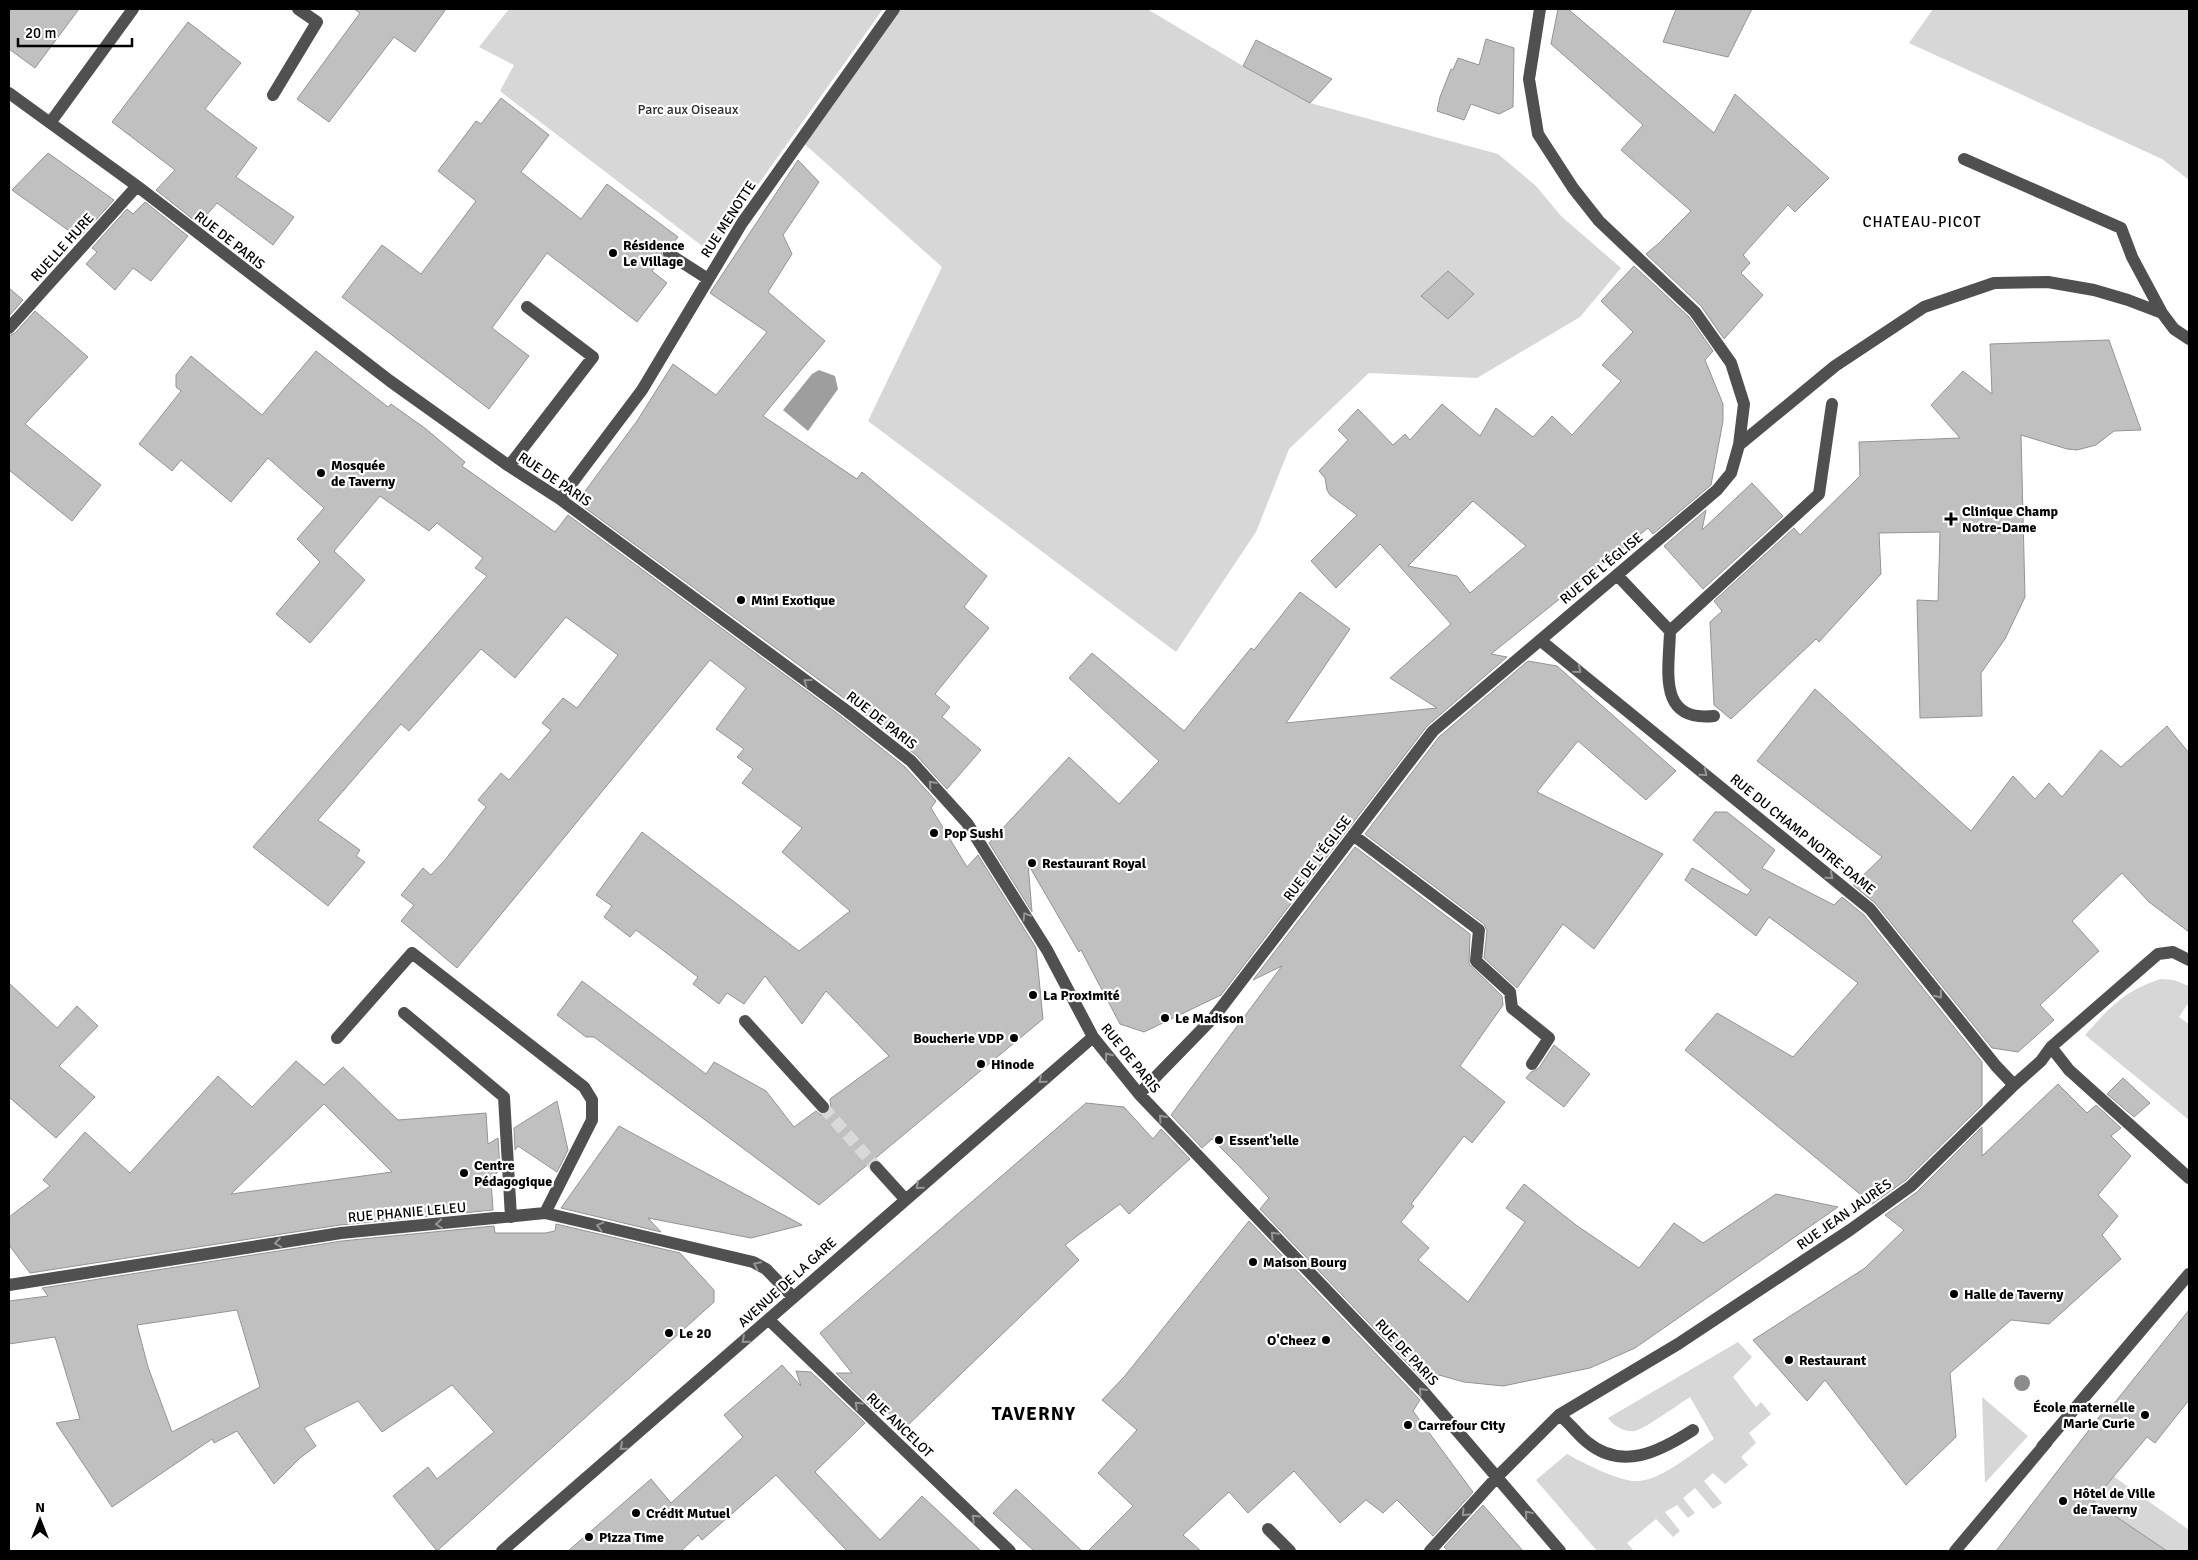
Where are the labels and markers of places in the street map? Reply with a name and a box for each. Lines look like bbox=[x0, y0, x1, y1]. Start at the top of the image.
place label: Résidence Le Village bbox=[623, 237, 684, 270]
marker: Résidence Le Village bbox=[607, 247, 619, 259]
place label: Mosquée de Taverny bbox=[331, 457, 395, 490]
marker: Mosquée de Taverny bbox=[315, 467, 327, 479]
place label: Clinique Champ Notre-Dame bbox=[1962, 503, 2059, 536]
marker: Clinique Champ Notre-Dame bbox=[1944, 512, 1958, 526]
place label: Mini Exotique bbox=[751, 592, 835, 609]
marker: Mini Exotique bbox=[735, 594, 747, 606]
place label: Pop Sushi bbox=[944, 825, 1003, 842]
marker: Pop Sushi bbox=[928, 827, 940, 839]
place label: Restaurant Royal bbox=[1042, 855, 1147, 872]
marker: Restaurant Royal bbox=[1026, 857, 1038, 869]
place label: La Proximité bbox=[1043, 987, 1120, 1004]
marker: La Proximité bbox=[1027, 989, 1039, 1001]
place label: Le Madison bbox=[1175, 1010, 1244, 1027]
marker: Le Madison bbox=[1159, 1012, 1171, 1024]
place label: Boucherie VDP bbox=[913, 1030, 1004, 1047]
marker: Boucherie VDP bbox=[1008, 1032, 1020, 1044]
place label: Hinode bbox=[991, 1056, 1034, 1073]
marker: Hinode bbox=[975, 1058, 987, 1070]
place label: Essent'ielle bbox=[1229, 1132, 1299, 1149]
marker: Essent'ielle bbox=[1213, 1134, 1225, 1146]
place label: Centre Pédagogique bbox=[474, 1157, 552, 1190]
marker: Centre Pédagogique bbox=[458, 1167, 470, 1179]
place label: Maison Bourg bbox=[1263, 1254, 1347, 1271]
marker: Maison Bourg bbox=[1247, 1256, 1259, 1268]
place label: Halle de Taverny bbox=[1964, 1286, 2064, 1303]
marker: Halle de Taverny bbox=[1948, 1288, 1960, 1300]
place label: Le 20 bbox=[679, 1325, 712, 1342]
marker: Le 20 bbox=[663, 1327, 675, 1339]
place label: O'Cheez bbox=[1267, 1332, 1316, 1349]
marker: O'Cheez bbox=[1320, 1334, 1332, 1346]
place label: Restaurant bbox=[1799, 1352, 1867, 1369]
marker: Restaurant bbox=[1783, 1354, 1795, 1366]
place label: École maternelle Marie Curie bbox=[2033, 1399, 2135, 1432]
marker: École maternelle Marie Curie bbox=[2139, 1409, 2151, 1421]
place label: Carrefour City bbox=[1418, 1417, 1505, 1434]
marker: Carrefour City bbox=[1402, 1419, 1414, 1431]
place label: Hôtel de Ville de Taverny bbox=[2073, 1485, 2155, 1518]
marker: Hôtel de Ville de Taverny bbox=[2057, 1495, 2069, 1507]
place label: Crédit Mutuel bbox=[646, 1505, 731, 1522]
marker: Crédit Mutuel bbox=[630, 1507, 642, 1519]
place label: Pizza Time bbox=[599, 1529, 664, 1546]
marker: Pizza Time bbox=[583, 1531, 595, 1543]

